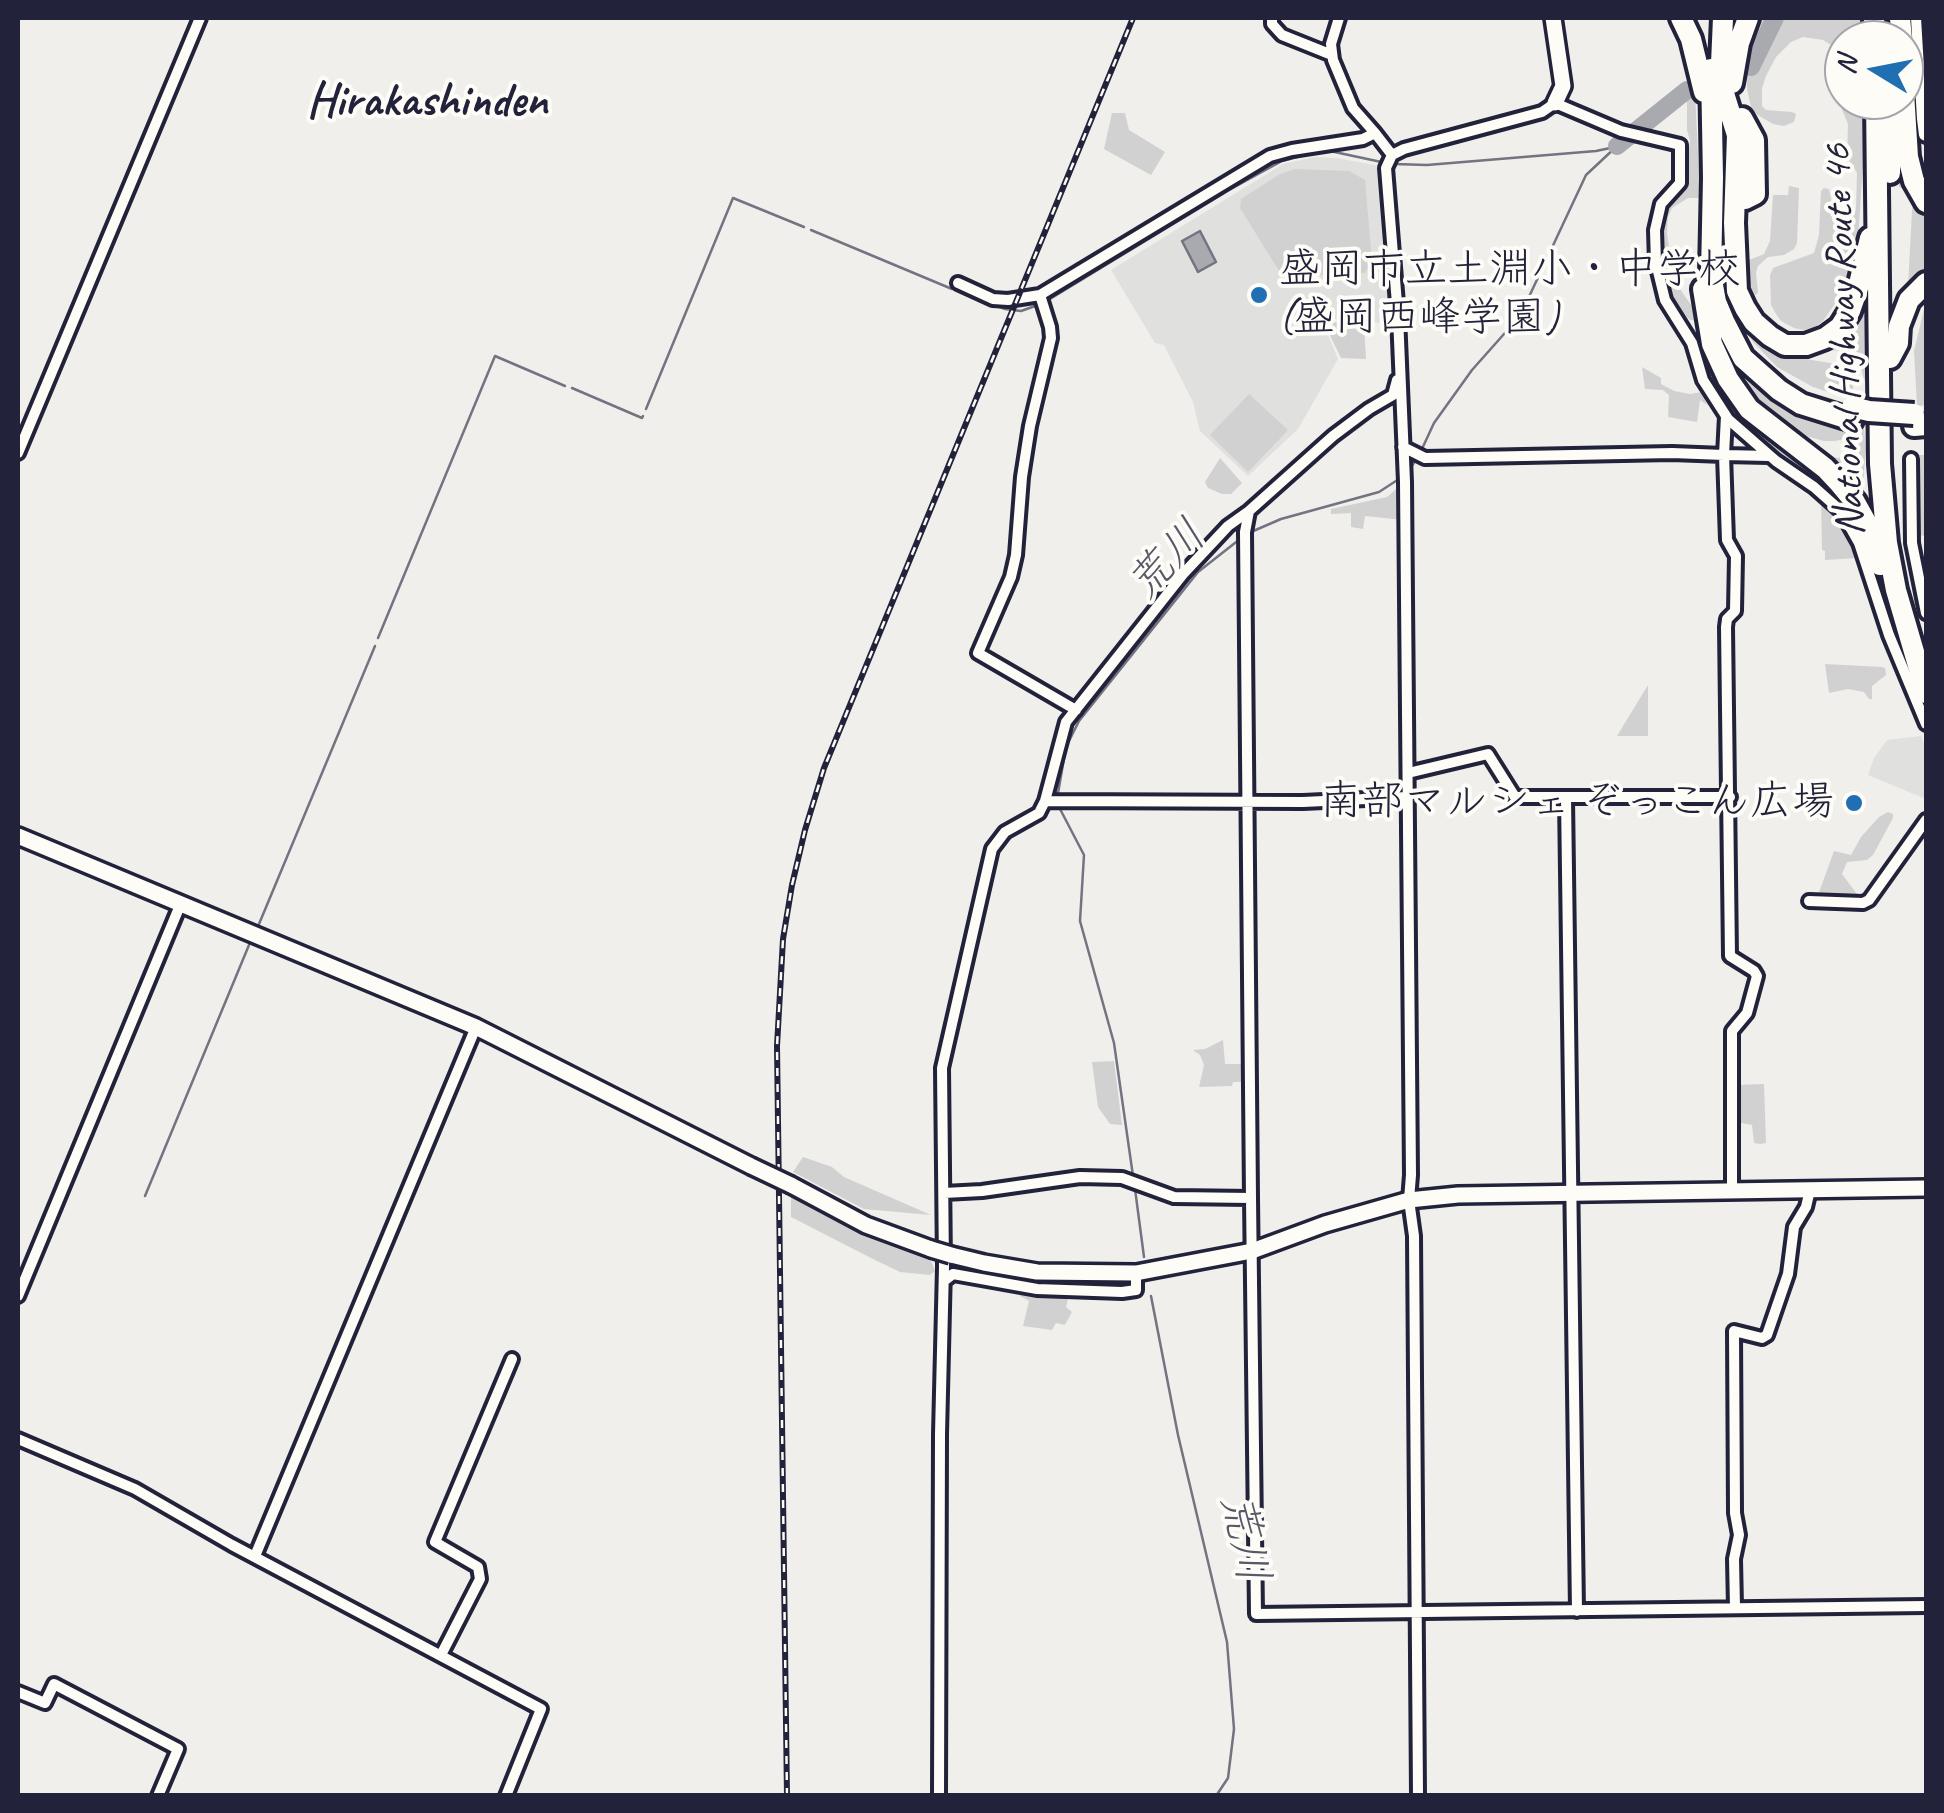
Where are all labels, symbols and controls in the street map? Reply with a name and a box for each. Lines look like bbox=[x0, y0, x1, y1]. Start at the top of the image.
north arrow bbox=[1824, 20, 1924, 120]
text: N bbox=[1827, 53, 1865, 77]
district label: Hirakashinden bbox=[307, 73, 547, 131]
street label: National Highway Route 46 bbox=[1813, 143, 1877, 537]
place label: 盛岡市立土淵小・中学校 (盛岡西峰学園) bbox=[1279, 246, 1741, 344]
marker: 盛岡市立土淵小・中学校 (盛岡西峰学園) bbox=[1248, 284, 1270, 306]
water label: 荒川 bbox=[1117, 510, 1219, 612]
place label: 南部マルシェ ぞっこん広場 bbox=[1320, 778, 1834, 828]
marker: 南部マルシェ ぞっこん広場 bbox=[1843, 792, 1865, 814]
water label: 荒川 bbox=[1207, 1488, 1279, 1588]

